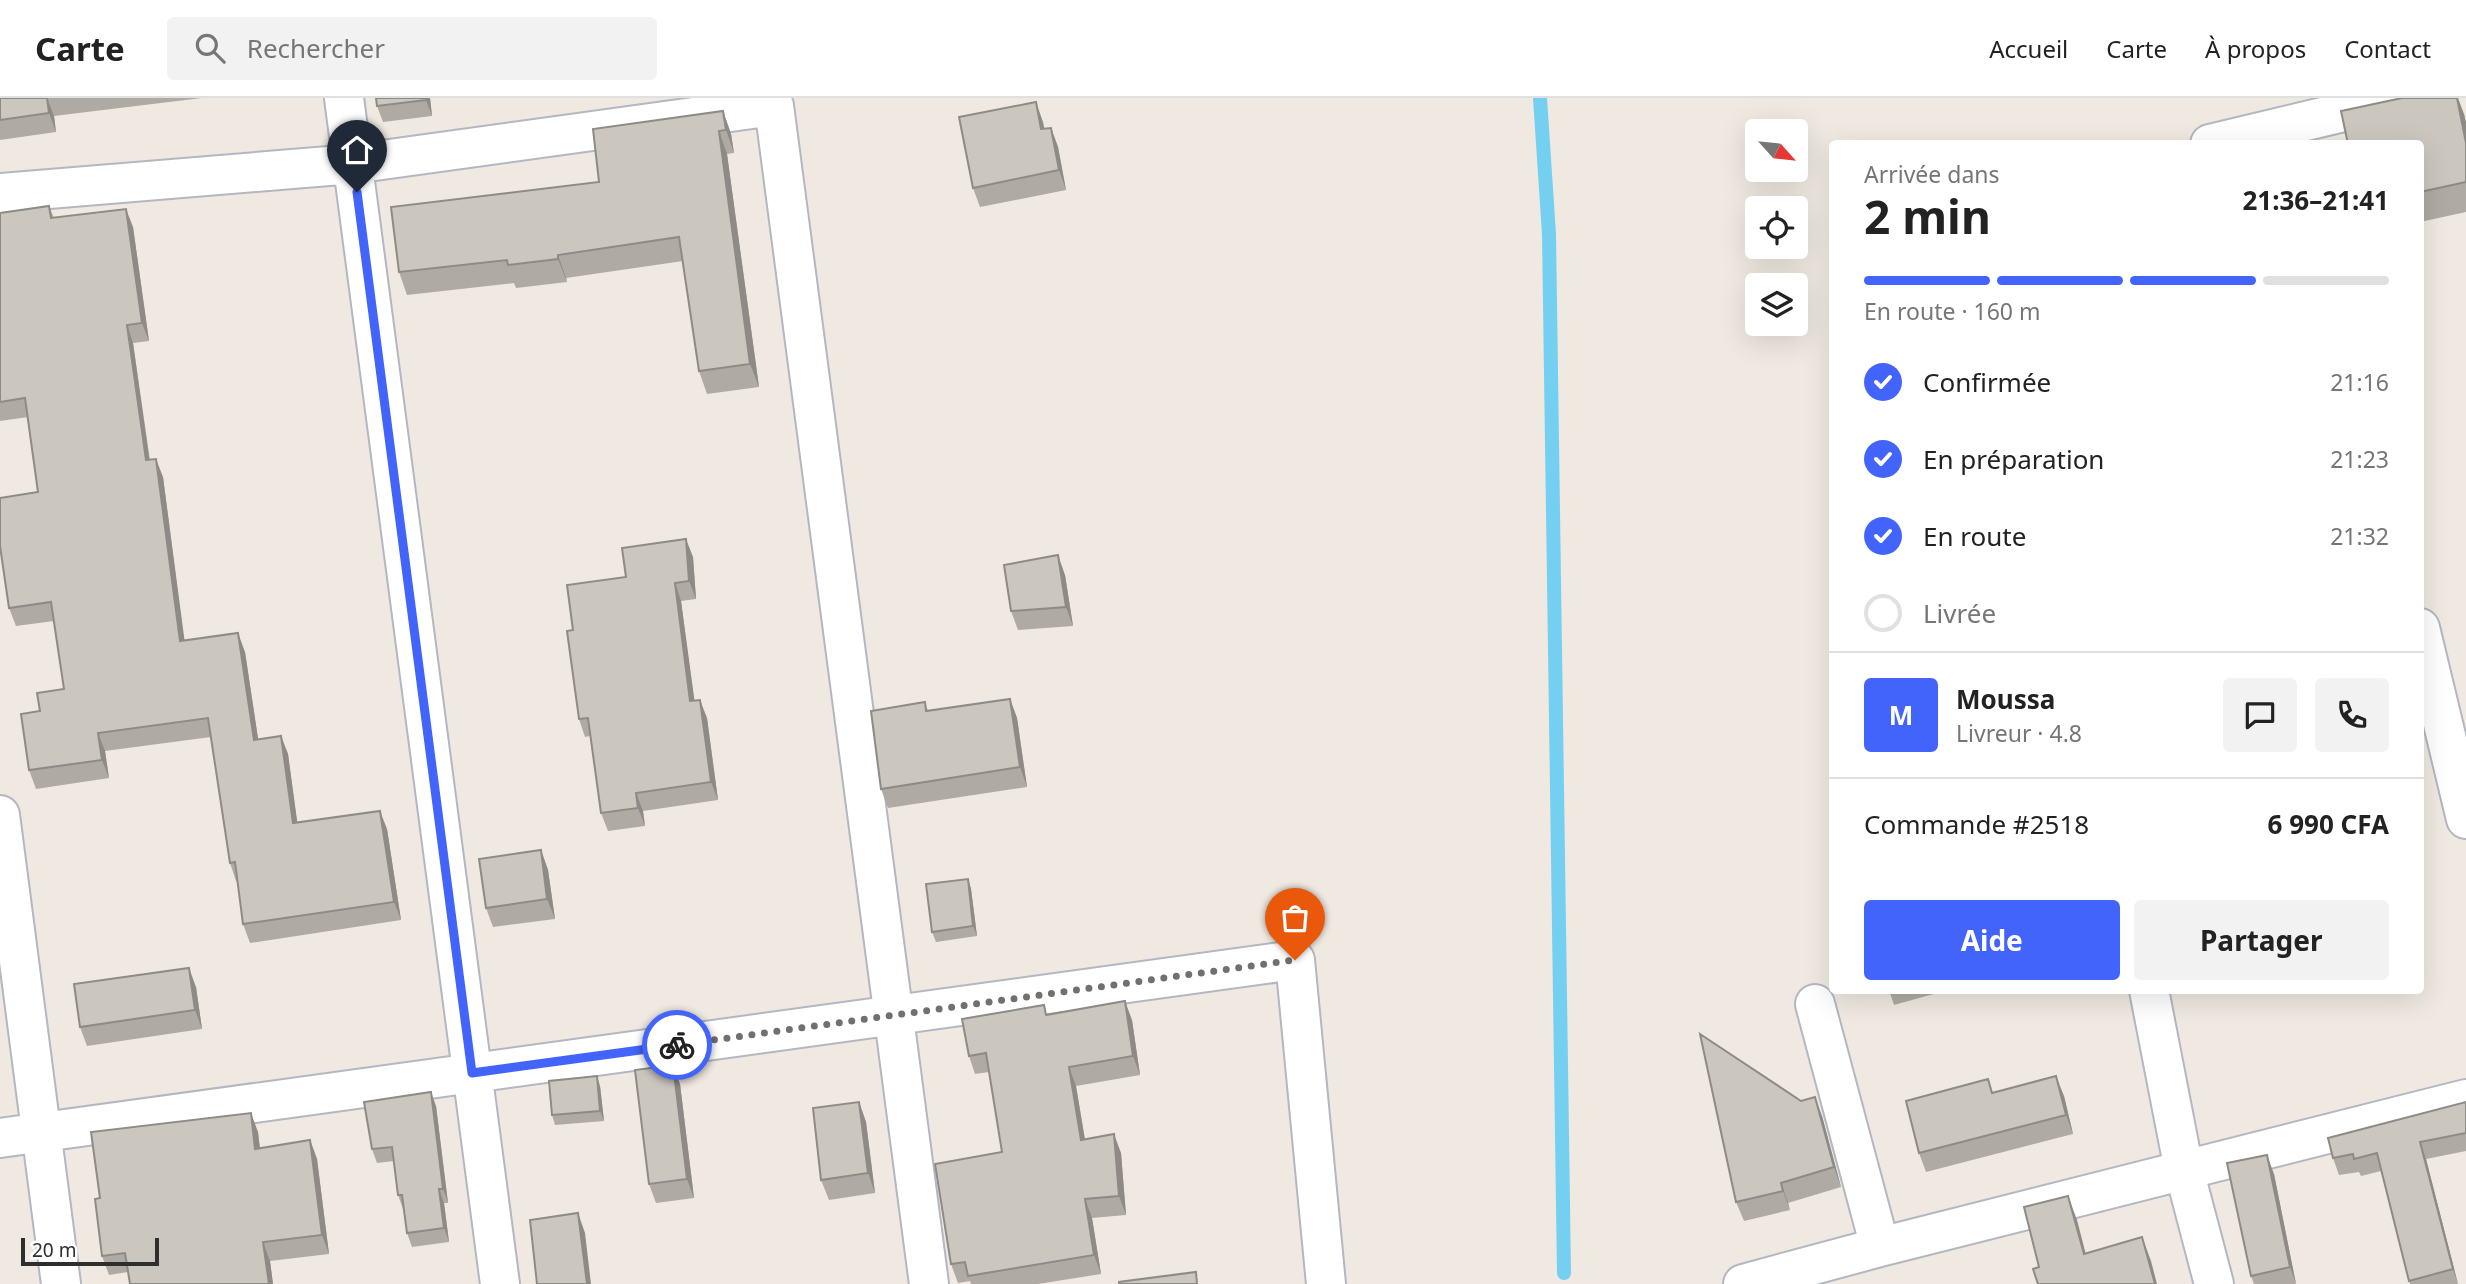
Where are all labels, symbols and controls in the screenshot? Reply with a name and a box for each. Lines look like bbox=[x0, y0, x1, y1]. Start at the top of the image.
search box bbox=[167, 17, 657, 80]
text: Carte bbox=[35, 26, 125, 71]
icon: search bbox=[191, 29, 229, 67]
text: Rechercher bbox=[247, 30, 385, 66]
text: Accueil bbox=[1989, 32, 2068, 65]
text: Carte bbox=[2106, 32, 2167, 65]
text: À propos bbox=[2205, 32, 2306, 65]
text: Contact bbox=[2344, 32, 2431, 65]
north arrow bbox=[1745, 119, 1808, 182]
map controls bbox=[1745, 119, 1808, 336]
pin bbox=[327, 120, 387, 192]
icon: home bbox=[338, 131, 376, 169]
text: Arrivée dans bbox=[1864, 158, 2000, 190]
text: 21:36–21:41 bbox=[2242, 182, 2389, 218]
text: 2 min bbox=[1864, 185, 1991, 247]
button: locate bbox=[1745, 196, 1808, 259]
button: layers bbox=[1745, 273, 1808, 336]
text: En route · 160 m bbox=[1864, 295, 2041, 327]
icon: check bbox=[1864, 363, 1902, 401]
text: Confirmée bbox=[1923, 364, 2051, 400]
text: 21:16 bbox=[2330, 366, 2389, 398]
icon: check bbox=[1864, 440, 1902, 478]
text: En préparation bbox=[1923, 441, 2104, 477]
text: 21:23 bbox=[2330, 443, 2389, 475]
icon: check bbox=[1864, 517, 1902, 555]
text: En route bbox=[1923, 518, 2026, 554]
text: 21:32 bbox=[2330, 520, 2389, 552]
text: Livrée bbox=[1923, 595, 1996, 631]
button: chat bbox=[2223, 678, 2297, 752]
button: phone bbox=[2315, 678, 2389, 752]
text: Moussa bbox=[1956, 681, 2055, 717]
text: M bbox=[1889, 697, 1913, 733]
text: Livreur · 4.8 bbox=[1956, 717, 2082, 749]
text: Commande #2518 bbox=[1864, 806, 2089, 842]
text: 6 990 CFA bbox=[2268, 806, 2389, 842]
pin bbox=[1265, 888, 1325, 960]
icon: bag bbox=[1276, 899, 1314, 937]
button: Aide bbox=[1864, 900, 2120, 980]
button: Partager bbox=[2134, 900, 2389, 980]
courier bbox=[642, 1010, 712, 1080]
icon: bike bbox=[658, 1026, 696, 1064]
scale bar bbox=[21, 1235, 159, 1267]
text: 20 m bbox=[32, 1237, 76, 1263]

